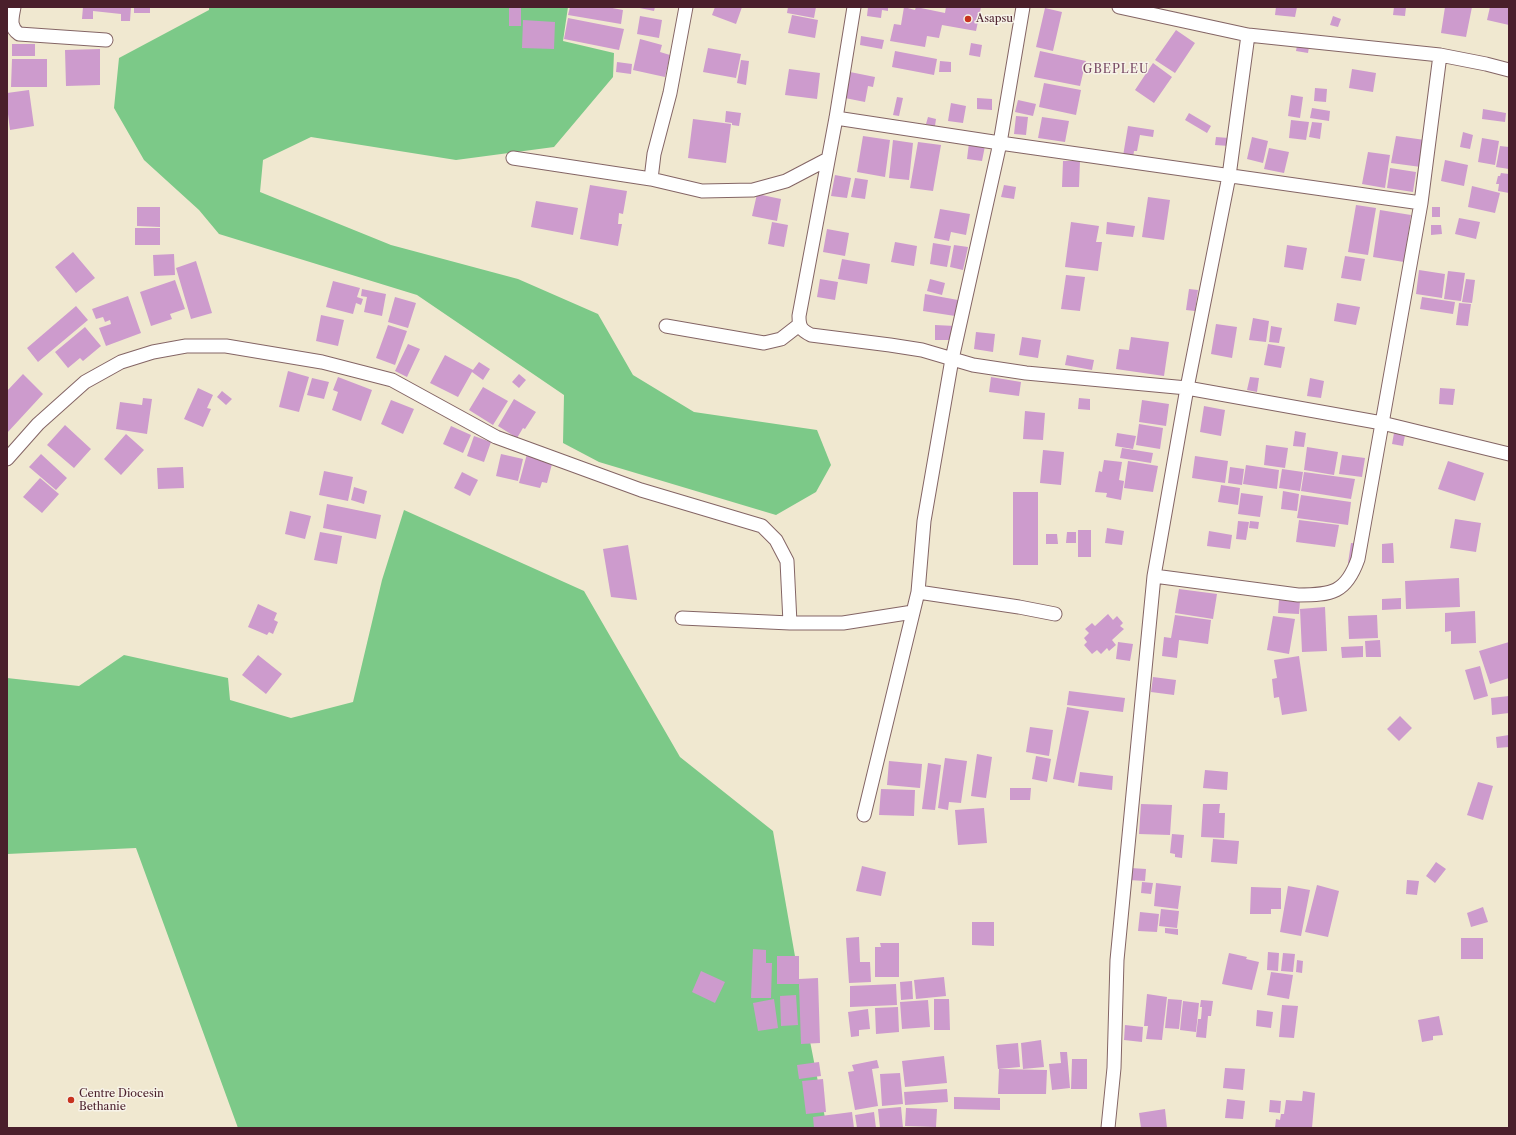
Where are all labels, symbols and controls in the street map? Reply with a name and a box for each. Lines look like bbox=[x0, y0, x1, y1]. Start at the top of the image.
place label: Asapsu bbox=[976, 12, 1013, 26]
marker: Asapsu bbox=[963, 14, 973, 24]
district label: GBEPLEU bbox=[1083, 63, 1149, 77]
place label: Centre Diocesin Bethanie bbox=[79, 1087, 164, 1113]
marker: Centre Diocesin Bethanie bbox=[66, 1095, 76, 1105]

